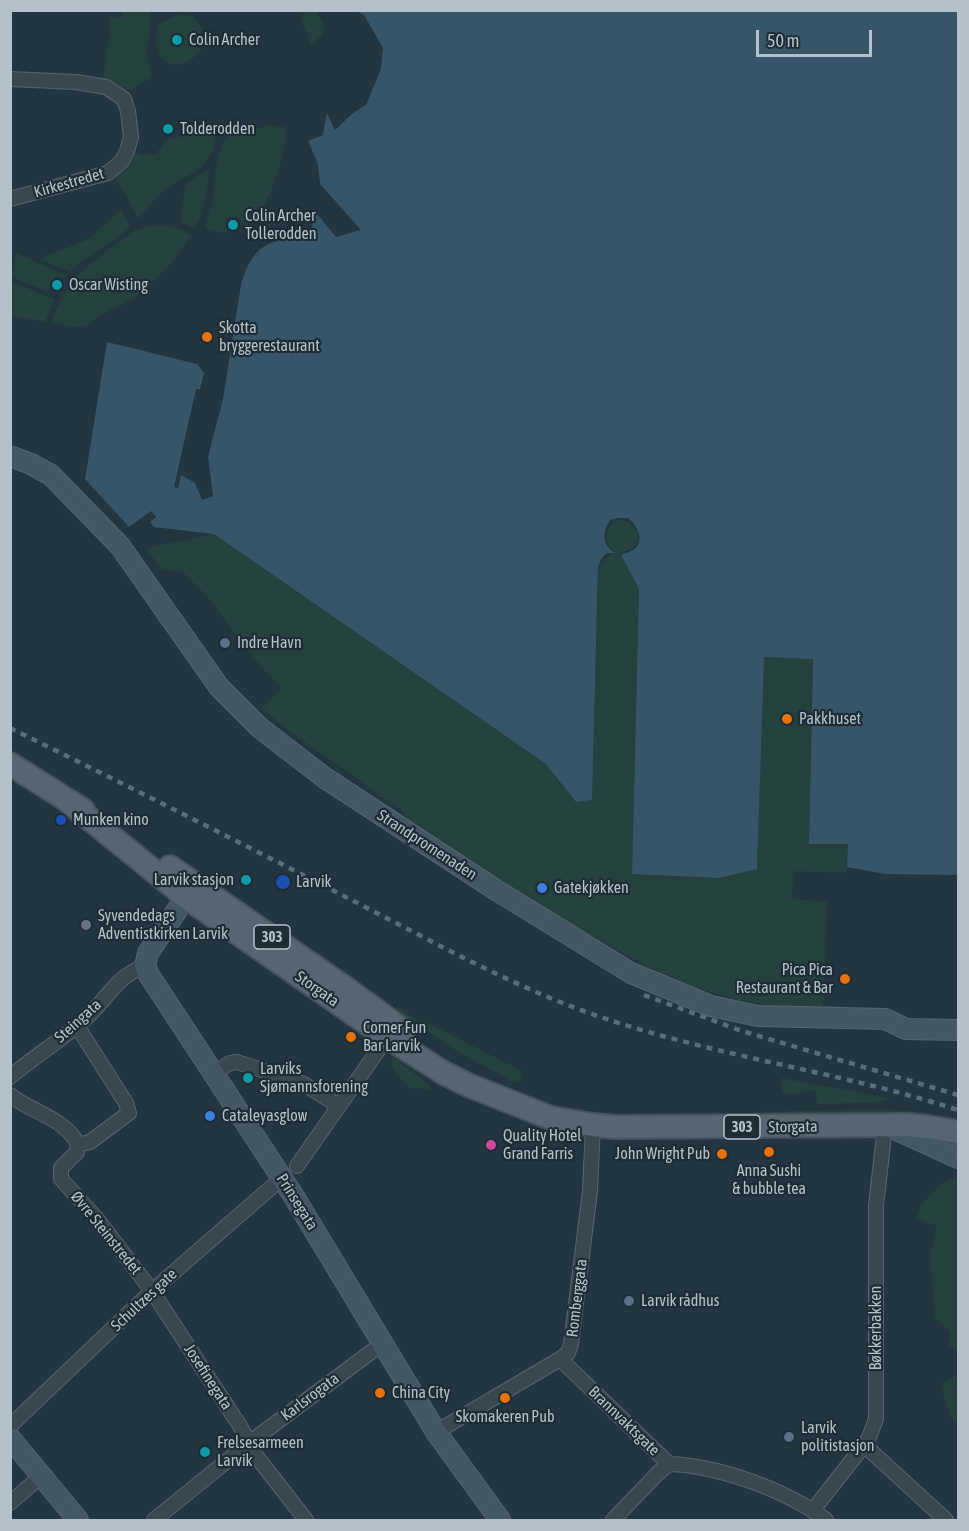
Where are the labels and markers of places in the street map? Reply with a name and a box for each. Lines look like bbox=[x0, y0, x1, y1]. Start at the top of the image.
place label: Colin Archer bbox=[189, 30, 260, 50]
marker: Colin Archer bbox=[170, 33, 184, 47]
place label: Tolderodden bbox=[180, 119, 255, 139]
marker: Tolderodden bbox=[161, 122, 175, 136]
place label: Colin Archer Tollerodden bbox=[245, 206, 317, 244]
marker: Colin Archer Tollerodden bbox=[226, 218, 240, 232]
place label: Oscar Wisting bbox=[69, 275, 148, 295]
marker: Oscar Wisting bbox=[50, 278, 64, 292]
place label: Skotta bryggerestaurant bbox=[219, 318, 320, 356]
marker: Skotta bryggerestaurant bbox=[200, 330, 214, 344]
place label: Indre Havn bbox=[237, 633, 302, 653]
marker: Indre Havn bbox=[218, 636, 232, 650]
place label: Pakkhuset bbox=[799, 709, 861, 729]
marker: Pakkhuset bbox=[780, 712, 794, 726]
place label: Munken kino bbox=[73, 810, 149, 830]
marker: Munken kino bbox=[54, 813, 68, 827]
place label: Larvik stasjon bbox=[154, 870, 234, 890]
place label: Larvik bbox=[296, 872, 332, 892]
marker: Larvik stasjon bbox=[239, 873, 253, 887]
marker: Larvik bbox=[274, 873, 292, 891]
place label: Gatekjøkken bbox=[554, 878, 629, 898]
marker: Gatekjøkken bbox=[535, 881, 549, 895]
place label: Syvendedags Adventistkirken Larvik bbox=[98, 906, 228, 944]
marker: Syvendedags Adventistkirken Larvik bbox=[79, 918, 93, 932]
place label: Pica Pica Restaurant & Bar bbox=[736, 960, 833, 998]
marker: Pica Pica Restaurant & Bar bbox=[838, 972, 852, 986]
place label: Corner Fun Bar Larvik bbox=[363, 1018, 426, 1056]
marker: Corner Fun Bar Larvik bbox=[344, 1030, 358, 1044]
place label: Larviks Sjømannsforening bbox=[260, 1059, 368, 1097]
marker: Larviks Sjømannsforening bbox=[241, 1071, 255, 1085]
place label: Cataleyasglow bbox=[222, 1106, 307, 1126]
marker: Cataleyasglow bbox=[203, 1109, 217, 1123]
place label: Quality Hotel Grand Farris bbox=[503, 1126, 582, 1164]
marker: Quality Hotel Grand Farris bbox=[484, 1138, 498, 1152]
place label: John Wright Pub bbox=[615, 1144, 710, 1164]
marker: Anna Sushi & bubble tea bbox=[762, 1145, 776, 1159]
marker: John Wright Pub bbox=[715, 1147, 729, 1161]
place label: Anna Sushi & bubble tea bbox=[732, 1161, 806, 1199]
place label: Larvik rådhus bbox=[641, 1291, 719, 1311]
marker: Larvik rådhus bbox=[622, 1294, 636, 1308]
place label: China City bbox=[392, 1383, 450, 1403]
marker: China City bbox=[373, 1386, 387, 1400]
marker: Skomakeren Pub bbox=[498, 1391, 512, 1405]
place label: Skomakeren Pub bbox=[456, 1407, 554, 1427]
place label: Larvik politistasjon bbox=[801, 1418, 875, 1456]
marker: Larvik politistasjon bbox=[782, 1430, 796, 1444]
place label: Frelsesarmeen Larvik bbox=[217, 1433, 304, 1471]
marker: Frelsesarmeen Larvik bbox=[198, 1445, 212, 1459]

